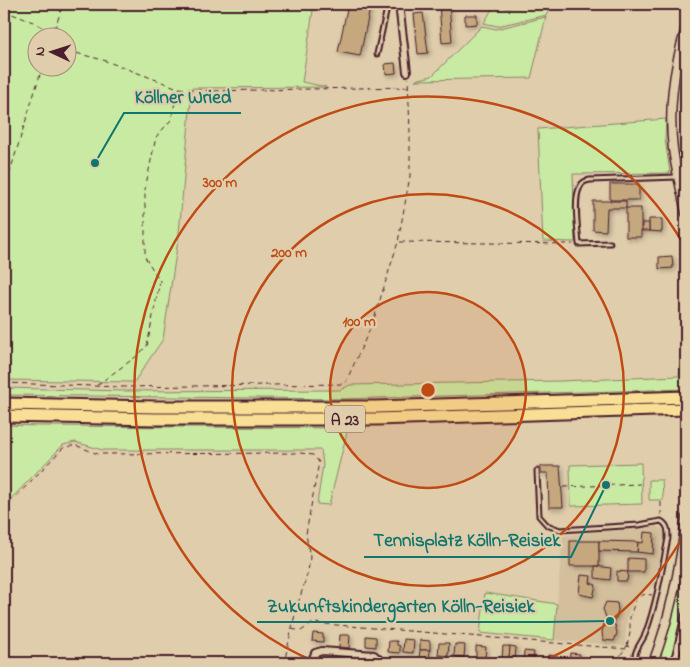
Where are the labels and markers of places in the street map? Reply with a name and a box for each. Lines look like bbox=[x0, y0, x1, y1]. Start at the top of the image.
callout: Köllner Wried bbox=[124, 79, 241, 113]
centre of rings bbox=[419, 381, 437, 399]
callout: Tennisplatz Kölln-Reisiek bbox=[364, 523, 571, 557]
callout: Zukunftskindergarten Kölln-Reisiek bbox=[257, 588, 545, 622]

